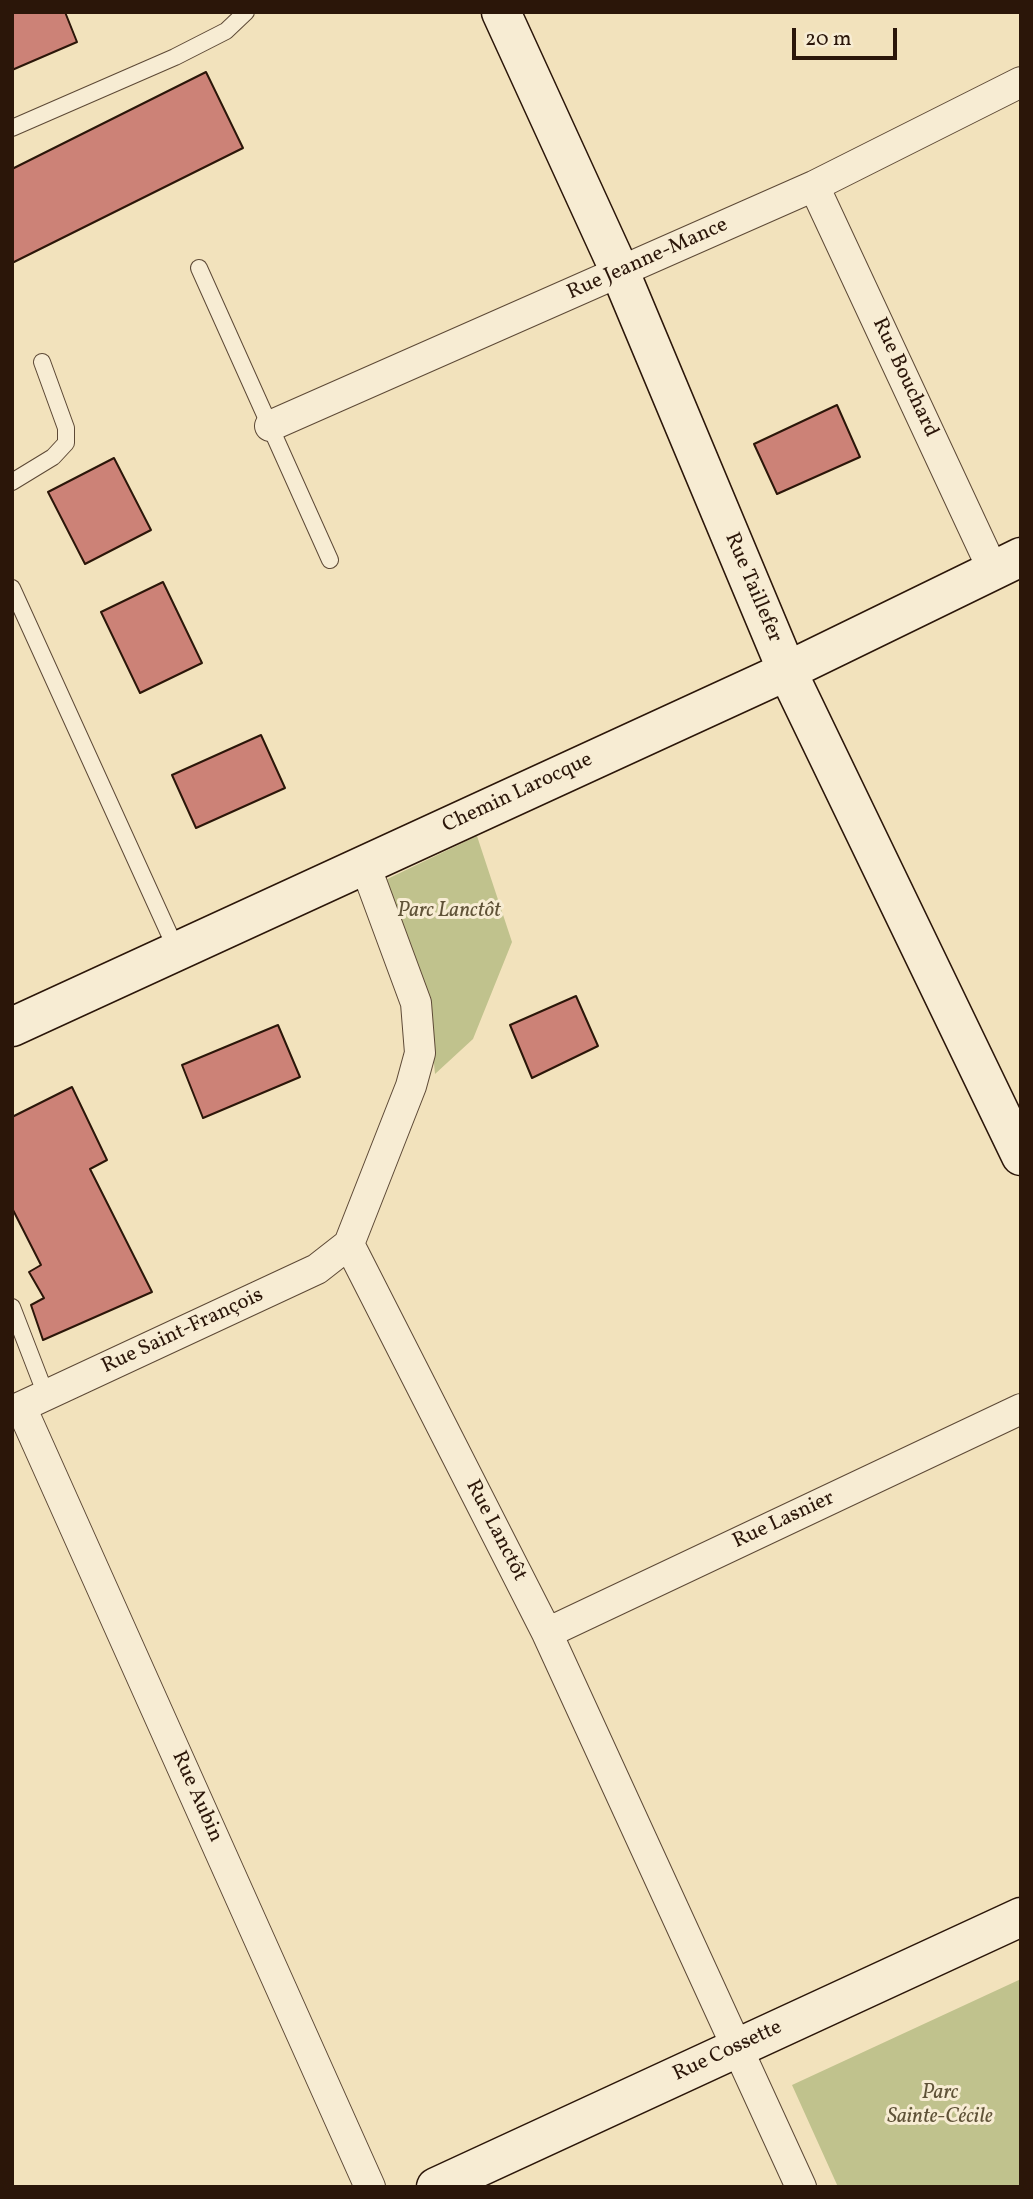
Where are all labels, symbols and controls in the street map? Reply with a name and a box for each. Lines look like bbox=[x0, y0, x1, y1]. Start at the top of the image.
scale bar bbox=[795, 14, 900, 58]
text: 20 m bbox=[805, 25, 851, 54]
street label: Rue Jeanne-Mance bbox=[564, 213, 732, 307]
street label: Rue Bouchard bbox=[865, 314, 943, 442]
street label: Rue Taillefer bbox=[718, 529, 786, 647]
street label: Chemin Larocque bbox=[439, 748, 597, 840]
park label: Parc Lanctôt bbox=[397, 899, 501, 925]
street label: Rue Saint-François bbox=[98, 1284, 268, 1380]
street label: Rue Lanctôt bbox=[459, 1476, 531, 1586]
street label: Rue Lasnier bbox=[729, 1487, 839, 1555]
street label: Rue Aubin bbox=[165, 1748, 227, 1846]
street label: Rue Cossette bbox=[669, 2016, 787, 2088]
park label: Parc Sainte-Cécile bbox=[887, 2081, 993, 2131]

